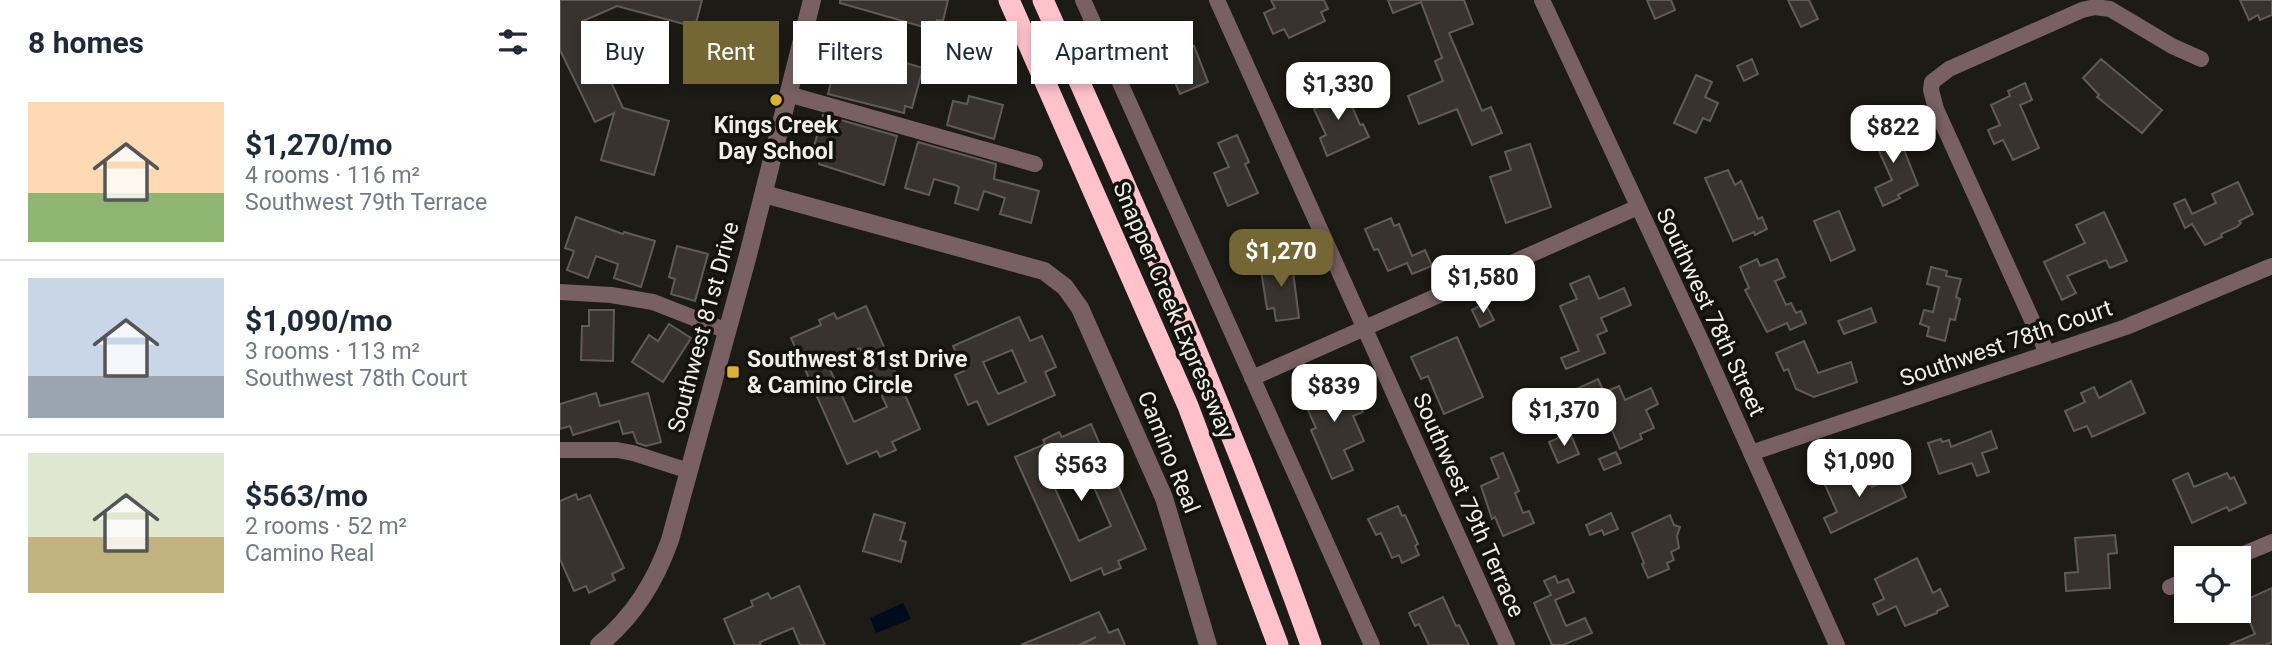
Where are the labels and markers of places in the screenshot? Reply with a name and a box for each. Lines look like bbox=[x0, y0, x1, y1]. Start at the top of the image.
pin: $1,330 bbox=[1281, 62, 1395, 122]
marker: Kings Creek Day School bbox=[768, 92, 784, 108]
pin: $822 bbox=[1852, 106, 1934, 165]
place label: Kings Creek Day School bbox=[714, 112, 839, 165]
pin: $1,270 bbox=[1224, 230, 1338, 289]
pin: $1,580 bbox=[1426, 256, 1540, 315]
place label: Southwest 81st Drive & Camino Circle bbox=[747, 346, 967, 399]
marker: Southwest 81st Drive & Camino Circle bbox=[725, 364, 741, 380]
pin: $839 bbox=[1293, 364, 1375, 424]
pin: $1,370 bbox=[1507, 388, 1621, 448]
pin: $1,090 bbox=[1802, 440, 1916, 499]
pin: $563 bbox=[1040, 444, 1122, 503]

